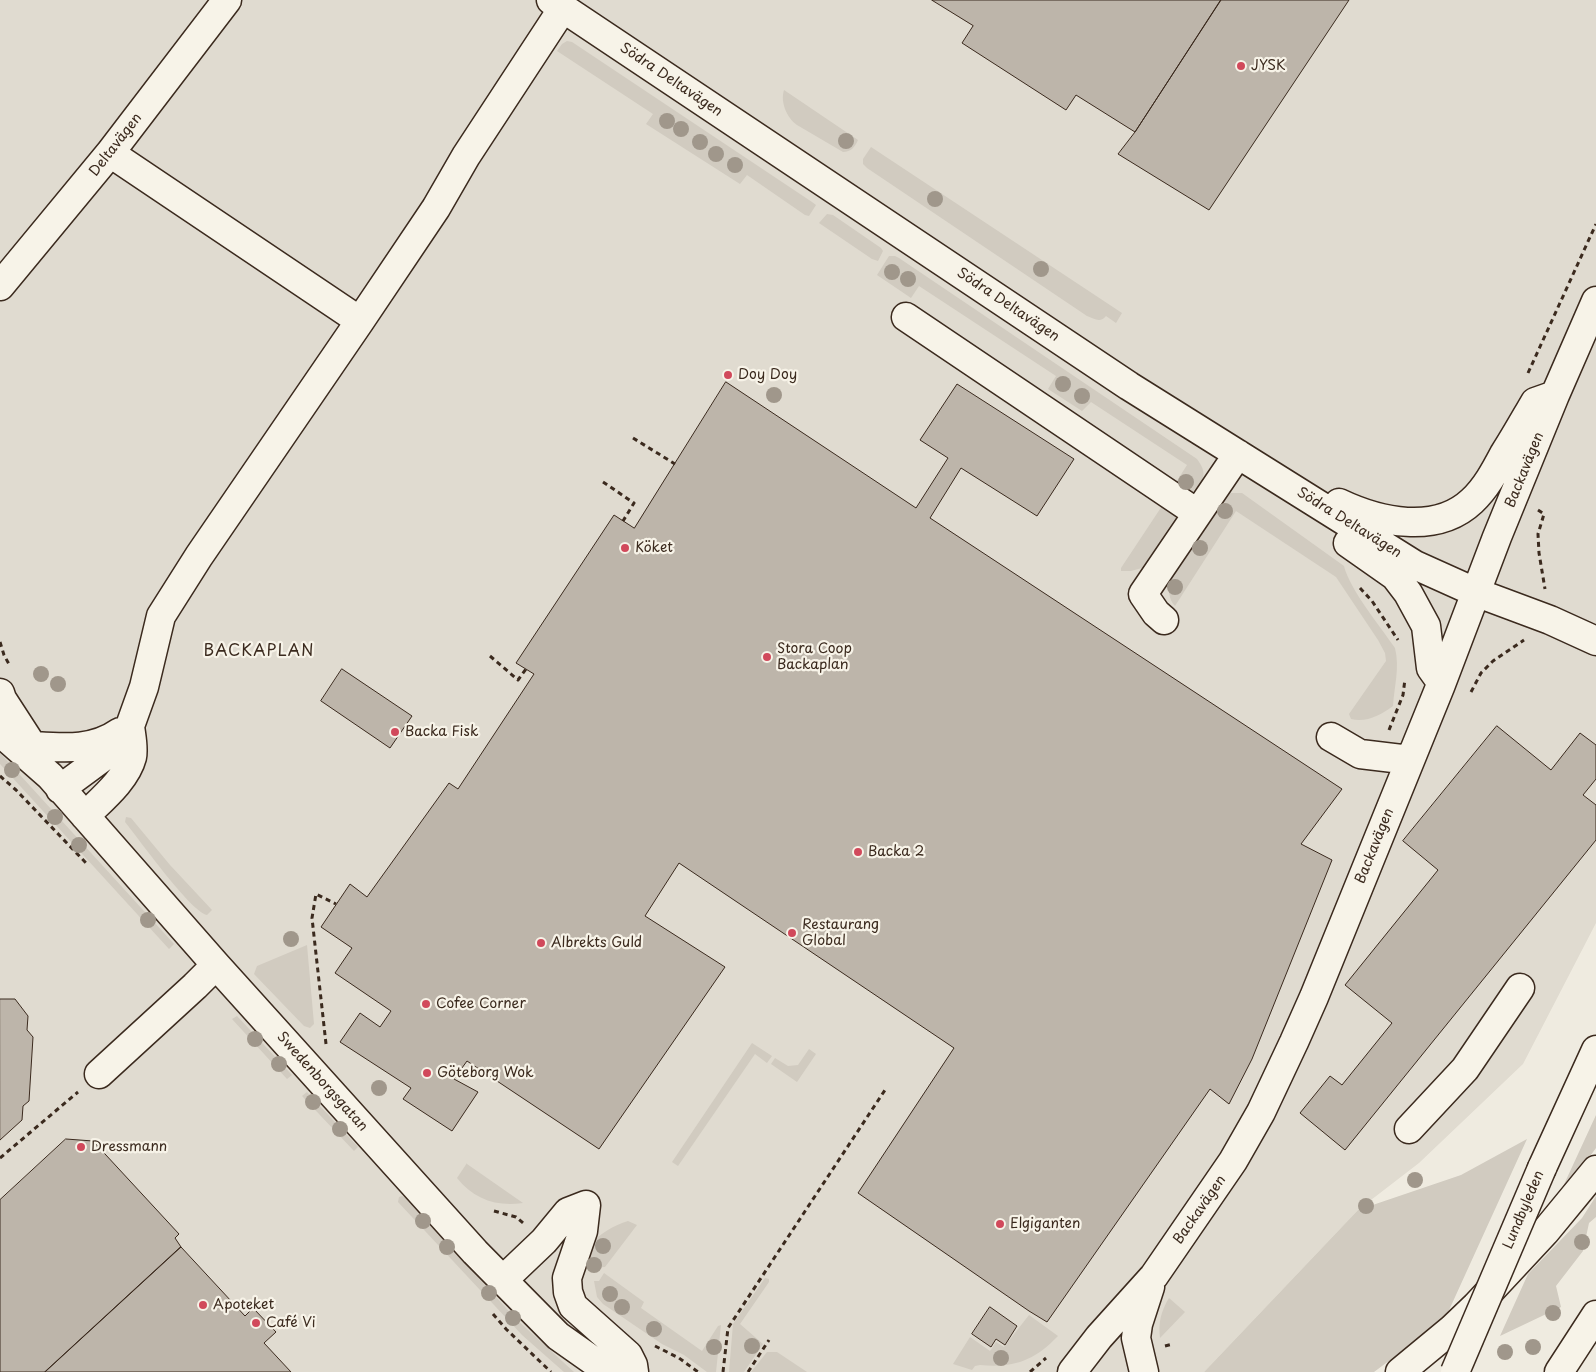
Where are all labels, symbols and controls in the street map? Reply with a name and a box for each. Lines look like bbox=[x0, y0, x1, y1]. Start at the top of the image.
street label: Södra Deltavägen bbox=[617, 39, 725, 121]
place label: JYSK bbox=[1251, 58, 1286, 74]
marker: JYSK bbox=[1235, 60, 1247, 72]
street label: Deltavägen bbox=[86, 110, 146, 180]
street label: Södra Deltavägen bbox=[954, 264, 1062, 346]
place label: Doy Doy bbox=[738, 367, 797, 383]
marker: Doy Doy bbox=[722, 369, 734, 381]
street label: Backavägen bbox=[1502, 430, 1548, 510]
street label: Södra Deltavägen bbox=[1294, 484, 1404, 562]
place label: Köket bbox=[635, 540, 673, 556]
marker: Köket bbox=[619, 542, 631, 554]
place label: Stora Coop Backaplan bbox=[777, 641, 852, 674]
district label: BACKAPLAN bbox=[202, 642, 316, 662]
marker: Stora Coop Backaplan bbox=[761, 651, 773, 663]
place label: Backa Fisk bbox=[405, 724, 478, 740]
marker: Backa Fisk bbox=[389, 726, 401, 738]
street label: Backavägen bbox=[1352, 806, 1398, 886]
place label: Backa 2 bbox=[868, 844, 924, 860]
marker: Backa 2 bbox=[852, 846, 864, 858]
place label: Restaurang Global bbox=[802, 917, 879, 950]
marker: Restaurang Global bbox=[786, 927, 798, 939]
place label: Albrekts Guld bbox=[551, 935, 642, 951]
marker: Albrekts Guld bbox=[535, 937, 547, 949]
place label: Cofee Corner bbox=[436, 996, 526, 1012]
marker: Cofee Corner bbox=[420, 998, 432, 1010]
street label: Swedenborgsgatan bbox=[273, 1029, 371, 1135]
place label: Göteborg Wok bbox=[437, 1065, 534, 1081]
marker: Göteborg Wok bbox=[421, 1067, 433, 1079]
place label: Dressmann bbox=[91, 1139, 167, 1155]
marker: Dressmann bbox=[75, 1141, 87, 1153]
street label: Lundbyleden bbox=[1500, 1168, 1548, 1252]
street label: Backavägen bbox=[1170, 1172, 1230, 1248]
place label: Elgiganten bbox=[1010, 1216, 1080, 1232]
marker: Elgiganten bbox=[994, 1218, 1006, 1230]
place label: Apoteket bbox=[213, 1297, 274, 1313]
marker: Apoteket bbox=[197, 1299, 209, 1311]
place label: Café Vi bbox=[266, 1315, 316, 1331]
marker: Café Vi bbox=[250, 1317, 262, 1329]

